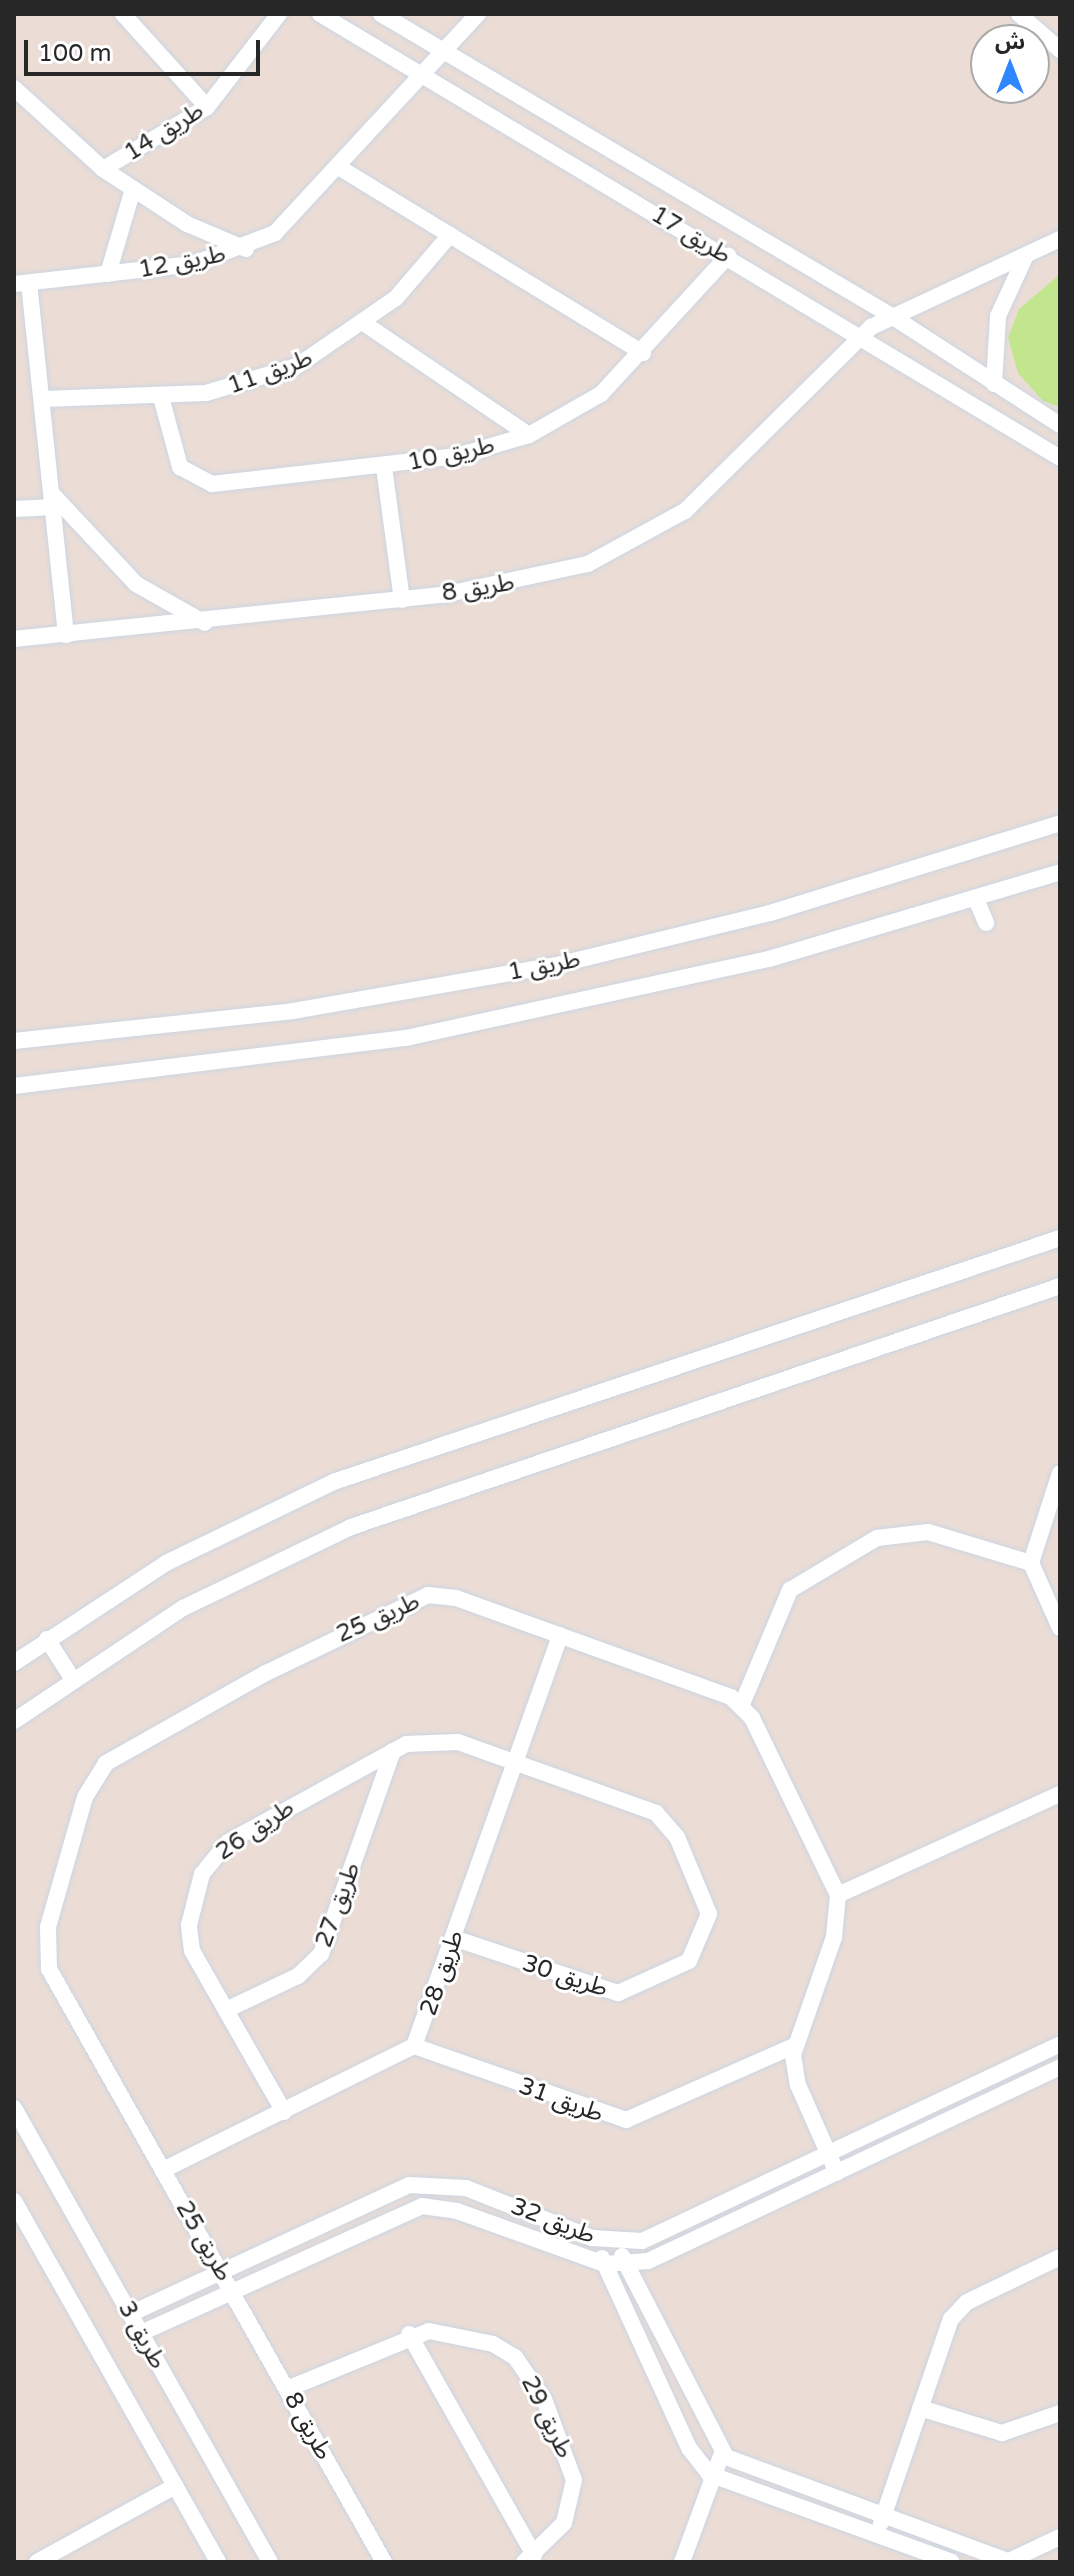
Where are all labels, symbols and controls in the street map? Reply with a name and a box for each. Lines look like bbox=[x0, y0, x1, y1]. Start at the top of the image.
scale bar bbox=[28, 24, 264, 74]
north arrow bbox=[970, 24, 1050, 104]
text: ش bbox=[995, 29, 1025, 55]
text: 100 m bbox=[38, 39, 112, 68]
street label: طريق 14 bbox=[119, 96, 209, 168]
street label: طريق 17 bbox=[646, 200, 736, 270]
street label: طريق 12 bbox=[136, 239, 228, 285]
street label: طريق 11 bbox=[224, 343, 316, 401]
street label: طريق 10 bbox=[405, 431, 497, 477]
street label: طريق 8 bbox=[440, 568, 516, 608]
street label: طريق 1 bbox=[505, 945, 583, 987]
street label: طريق 25 bbox=[332, 1587, 424, 1649]
street label: طريق 26 bbox=[210, 1793, 300, 1867]
street label: طريق 27 bbox=[309, 1859, 367, 1951]
street label: طريق 28 bbox=[414, 1927, 470, 2019]
street label: طريق 30 bbox=[519, 1949, 611, 2003]
street label: طريق 31 bbox=[515, 2071, 607, 2129]
street label: طريق 32 bbox=[507, 2192, 599, 2250]
street label: طريق 25 bbox=[170, 2196, 238, 2286]
street label: طريق 3 bbox=[112, 2296, 172, 2374]
street label: طريق 29 bbox=[515, 2371, 579, 2463]
street label: طريق 8 bbox=[278, 2387, 338, 2465]

